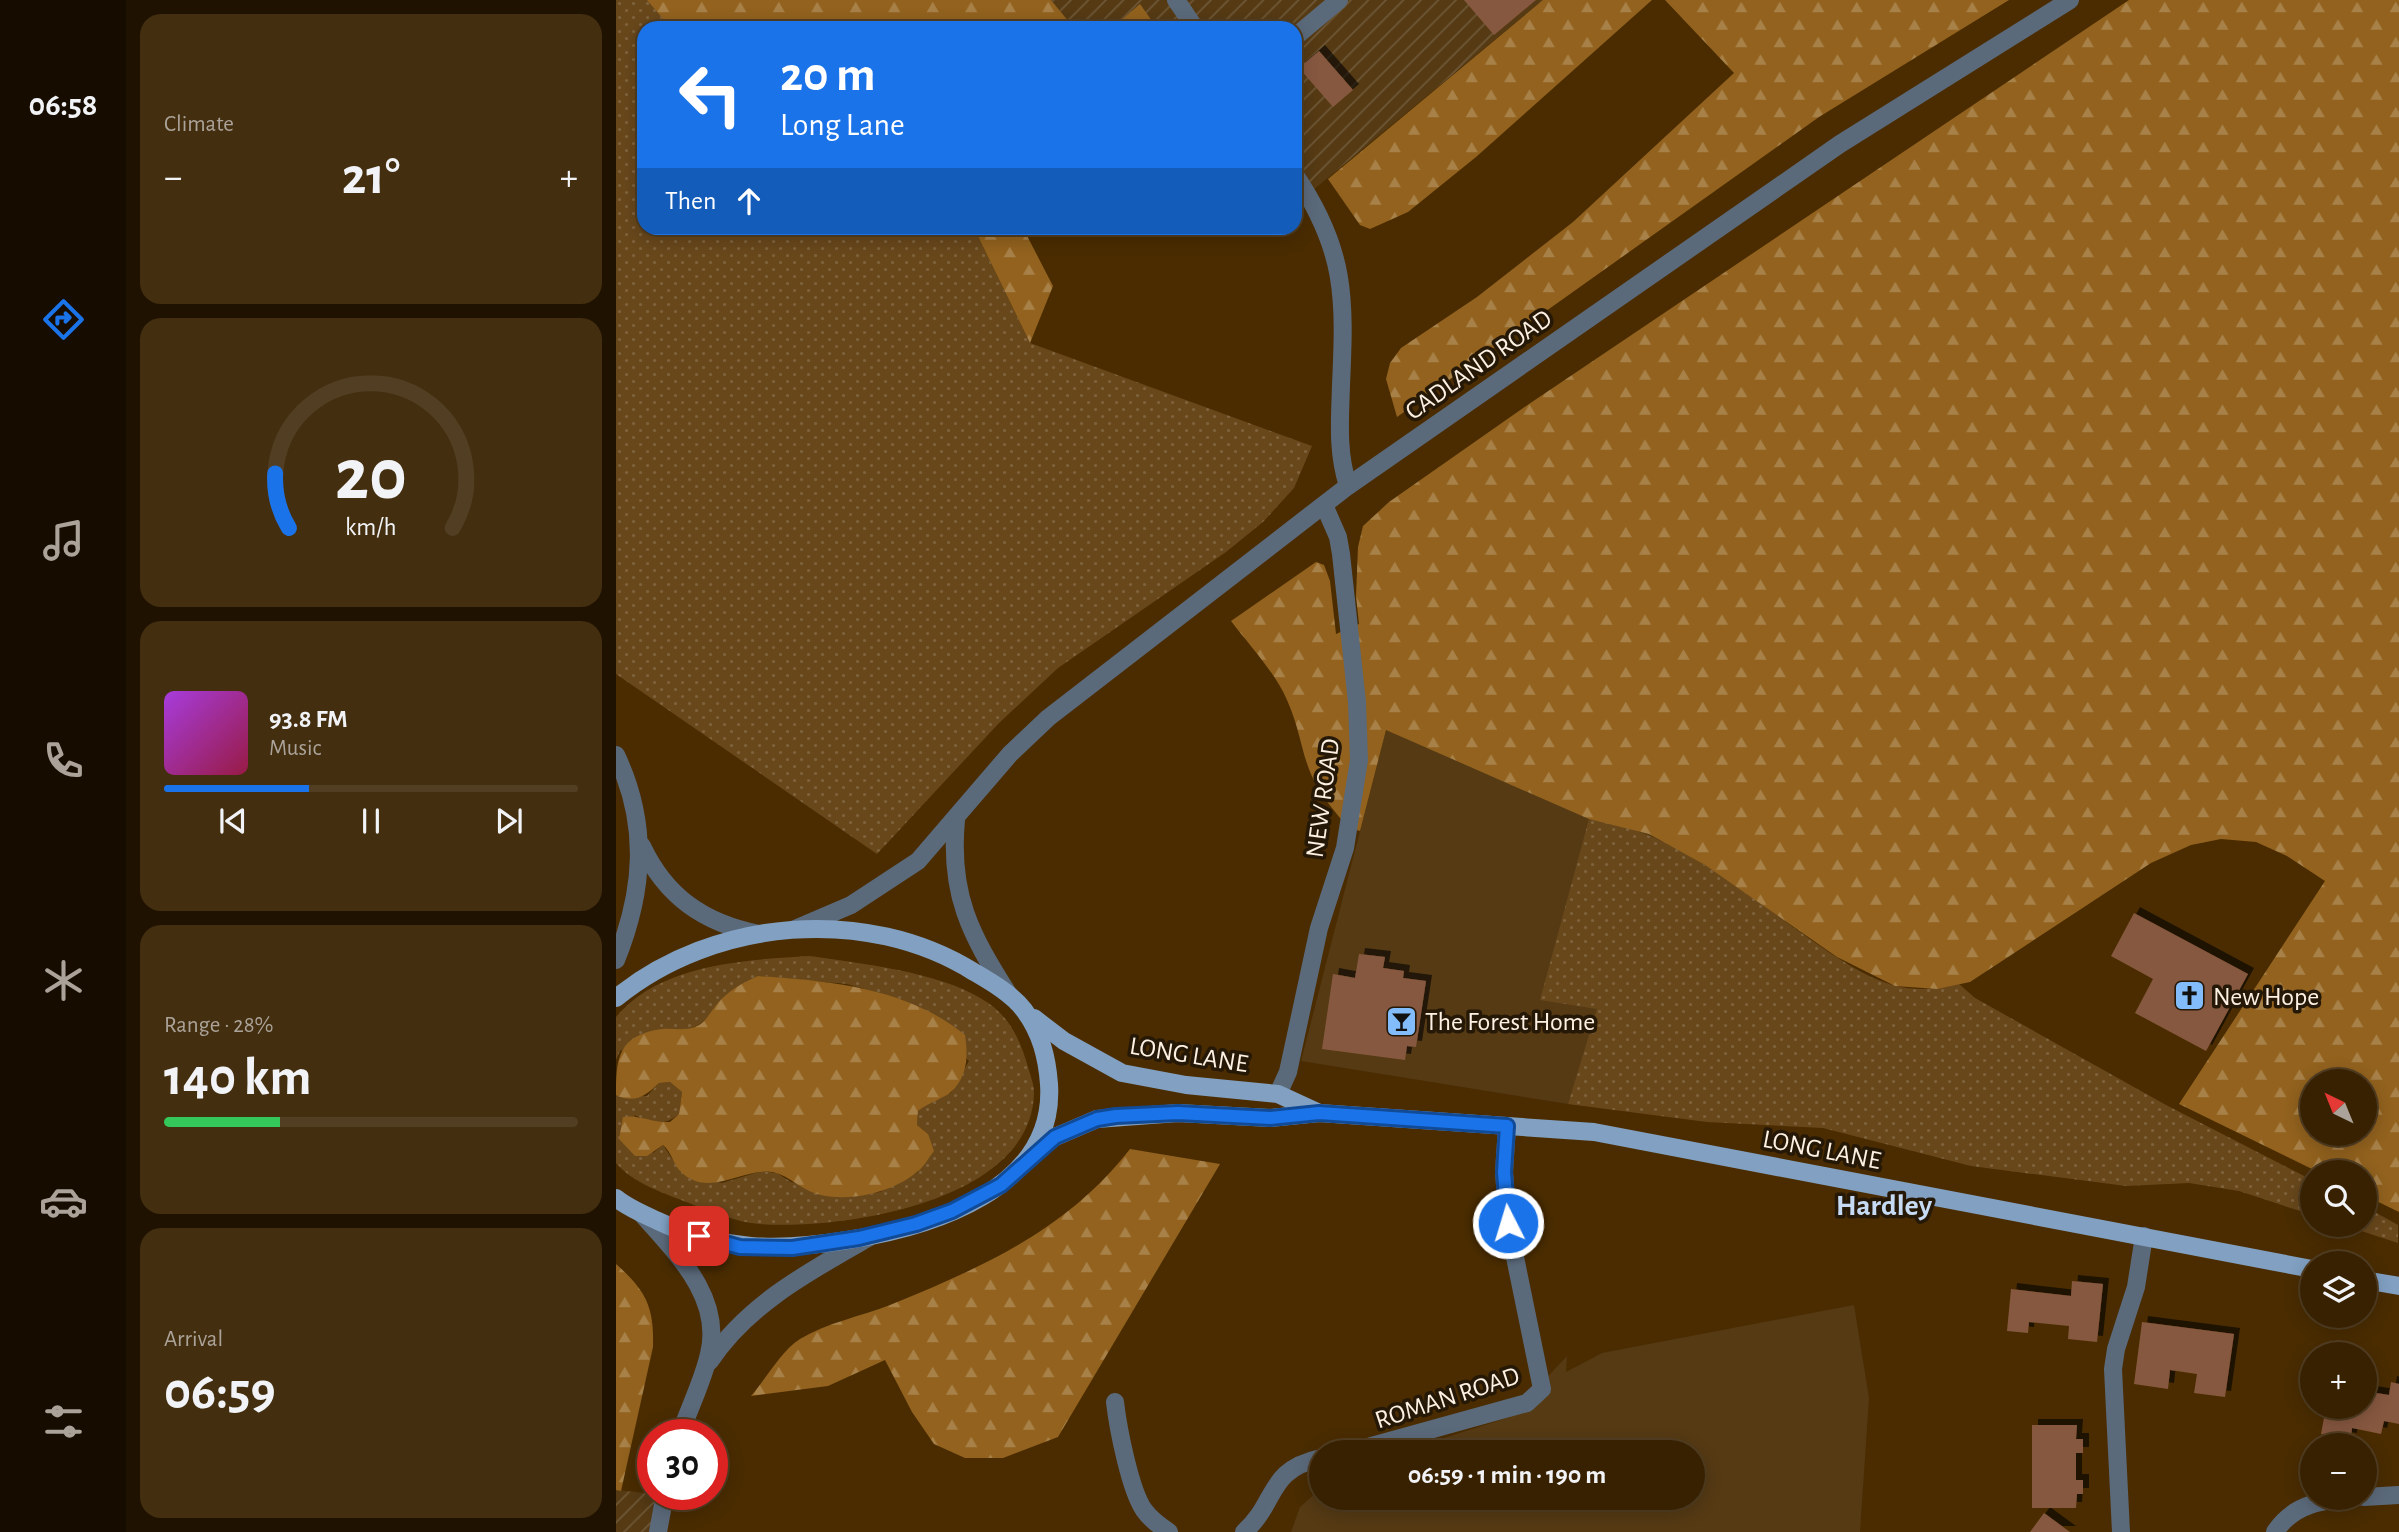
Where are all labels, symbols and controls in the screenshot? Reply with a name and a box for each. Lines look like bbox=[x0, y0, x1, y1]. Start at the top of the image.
icon: left bbox=[665, 49, 756, 140]
text: 20 m bbox=[780, 51, 876, 100]
text: 06:58 bbox=[28, 89, 98, 121]
text: Long Lane bbox=[780, 109, 905, 141]
text: Climate bbox=[164, 113, 234, 136]
text: 21° bbox=[342, 151, 400, 203]
text: − bbox=[164, 159, 182, 197]
text: + bbox=[560, 159, 578, 197]
icon: ahead bbox=[730, 182, 768, 220]
text: Then bbox=[665, 188, 716, 214]
icon: directions bbox=[39, 295, 88, 344]
street label: CADLAND ROAD bbox=[1401, 305, 1557, 425]
text: 20 bbox=[335, 441, 407, 514]
text: km/h bbox=[345, 515, 397, 540]
icon: music bbox=[39, 516, 88, 565]
text: 93.8 FM bbox=[269, 706, 348, 732]
icon: phone bbox=[39, 736, 88, 785]
text: Music bbox=[269, 737, 321, 760]
street label: NEW ROAD bbox=[1302, 737, 1344, 859]
icon: previous bbox=[214, 802, 252, 840]
icon: pause bbox=[352, 802, 390, 840]
icon: next bbox=[490, 802, 528, 840]
icon: climate bbox=[39, 956, 88, 1005]
church icon: New Hope bbox=[2173, 979, 2207, 1013]
place label: New Hope bbox=[2213, 984, 2319, 1010]
bar icon: The Forest Home bbox=[1385, 1004, 1419, 1038]
place label: The Forest Home bbox=[1425, 1009, 1595, 1035]
text: Range · 28% bbox=[164, 1014, 274, 1037]
street label: LONG LANE bbox=[1128, 1033, 1250, 1077]
text: 140 km bbox=[164, 1052, 312, 1104]
north arrow bbox=[2300, 1069, 2376, 1146]
map controls bbox=[2300, 1069, 2377, 1510]
street label: LONG LANE bbox=[1761, 1126, 1883, 1174]
button: search bbox=[2300, 1160, 2377, 1237]
icon: car bbox=[39, 1177, 88, 1226]
position arrow bbox=[1471, 1186, 1545, 1260]
district label: Hardley bbox=[1836, 1191, 1933, 1221]
pin bbox=[669, 1206, 729, 1266]
icon: arrive bbox=[680, 1217, 718, 1255]
button: layers bbox=[2300, 1251, 2377, 1328]
text: Arrival bbox=[164, 1328, 223, 1351]
button: + bbox=[2300, 1342, 2377, 1419]
street label: ROMAN ROAD bbox=[1372, 1362, 1523, 1434]
text: 06:59 bbox=[164, 1366, 276, 1418]
icon: filters bbox=[39, 1397, 88, 1446]
speed limit sign: 30 bbox=[637, 1419, 728, 1510]
button: − bbox=[2300, 1433, 2377, 1510]
text: 06:59 · 1 min · 190 m bbox=[1408, 1462, 1606, 1488]

